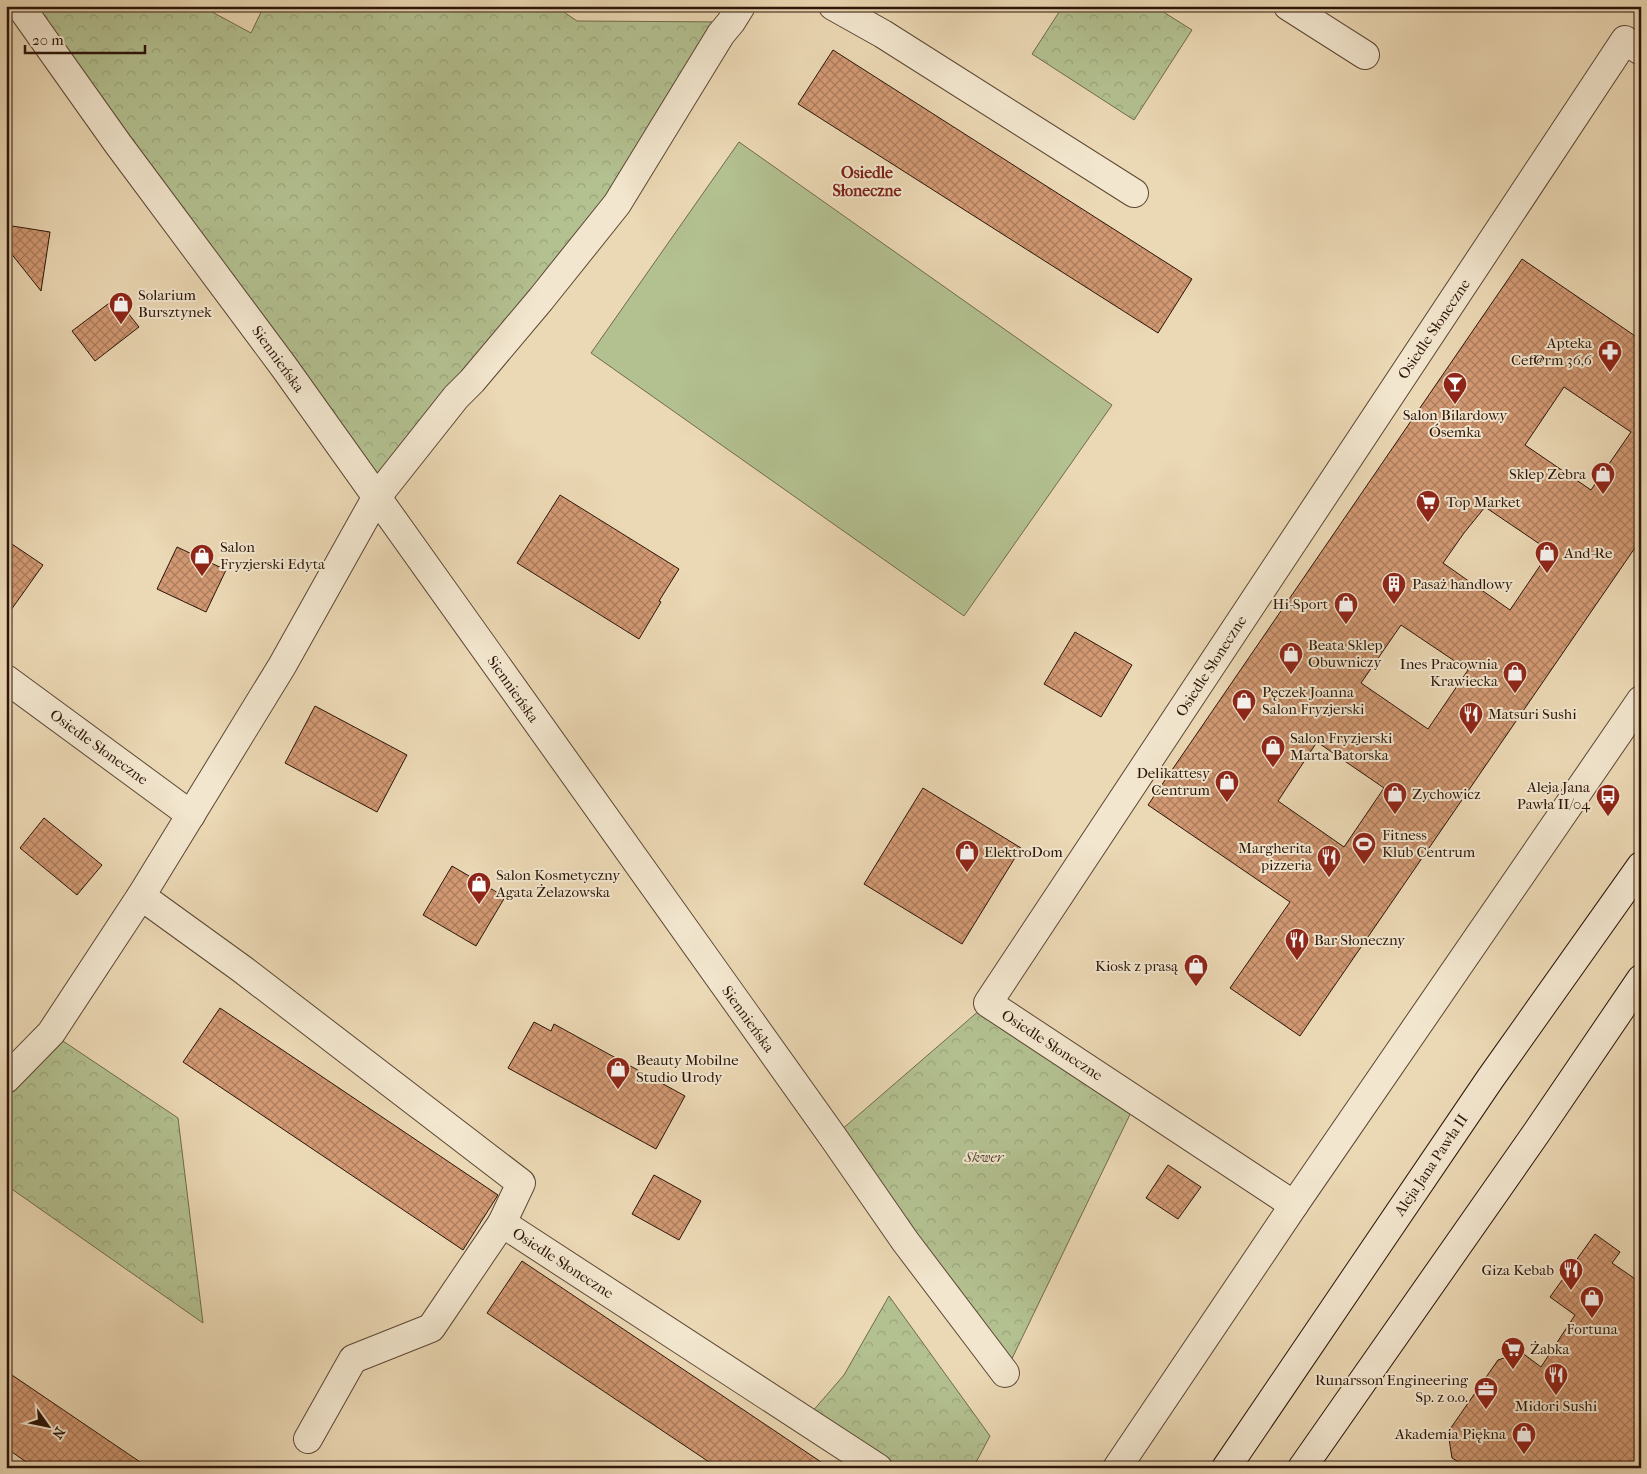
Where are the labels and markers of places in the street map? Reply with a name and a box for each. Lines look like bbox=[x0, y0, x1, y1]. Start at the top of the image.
place label: Solarium Bursztynek bbox=[138, 286, 212, 321]
shop icon: Solarium Bursztynek bbox=[108, 291, 134, 325]
place label: Apteka Cef@rm 36,6 bbox=[1511, 334, 1593, 369]
pharmacy icon: Apteka Cef@rm 36,6 bbox=[1597, 339, 1623, 373]
bar icon: Salon Bilardowy Ósemka bbox=[1442, 371, 1468, 405]
place label: Salon Bilardowy Ósemka bbox=[1403, 406, 1508, 441]
shop icon: Sklep Zebra bbox=[1590, 461, 1616, 495]
place label: Sklep Zebra bbox=[1509, 465, 1587, 483]
supermarket icon: Top Market bbox=[1415, 489, 1441, 523]
place label: Top Market bbox=[1446, 493, 1522, 511]
place label: Salon Fryzjerski Edyta bbox=[220, 538, 326, 573]
shop icon: And-Re bbox=[1534, 540, 1560, 574]
shop icon: Salon Fryzjerski Edyta bbox=[189, 543, 215, 577]
place label: And-Re bbox=[1563, 544, 1613, 562]
building icon: Pasaż handlowy bbox=[1381, 571, 1407, 605]
place label: Pasaż handlowy bbox=[1412, 575, 1514, 593]
shop icon: Hi-Sport bbox=[1333, 591, 1359, 625]
place label: Hi-Sport bbox=[1273, 595, 1329, 613]
place label: Beata Sklep Obuwniczy bbox=[1308, 636, 1383, 671]
shop icon: Beata Sklep Obuwniczy bbox=[1278, 641, 1304, 675]
place label: Ines Pracownia Krawiecka bbox=[1400, 655, 1499, 690]
shop icon: Ines Pracownia Krawiecka bbox=[1502, 660, 1528, 694]
place label: Pęczek Joanna Salon Fryzjerski bbox=[1262, 683, 1365, 718]
shop icon: Pęczek Joanna Salon Fryzjerski bbox=[1231, 688, 1257, 722]
restaurant icon: Matsuri Sushi bbox=[1458, 701, 1484, 735]
place label: Matsuri Sushi bbox=[1488, 705, 1577, 723]
place label: Salon Fryzjerski Marta Batorska bbox=[1290, 729, 1393, 764]
shop icon: Salon Fryzjerski Marta Batorska bbox=[1260, 734, 1286, 768]
place label: Delikattesy Centrum bbox=[1136, 764, 1211, 799]
shop icon: Delikattesy Centrum bbox=[1214, 769, 1240, 803]
place label: Aleja Jana Pawła II/04 bbox=[1517, 778, 1591, 813]
shop icon: Zychowicz bbox=[1382, 781, 1408, 815]
bus stop icon: Aleja Jana Pawła II/04 bbox=[1595, 783, 1621, 817]
place label: Zychowicz bbox=[1412, 785, 1481, 803]
place label: Fitness Klub Centrum bbox=[1382, 826, 1476, 861]
sports icon: Fitness Klub Centrum bbox=[1351, 831, 1377, 865]
shop icon: ElektroDom bbox=[954, 839, 980, 873]
place label: Margherita pizzeria bbox=[1238, 839, 1313, 874]
place label: ElektroDom bbox=[984, 843, 1063, 861]
restaurant icon: Margherita pizzeria bbox=[1316, 844, 1342, 878]
place label: Salon Kosmetyczny Agata Żelazowska bbox=[495, 866, 621, 901]
shop icon: Salon Kosmetyczny Agata Żelazowska bbox=[466, 871, 492, 905]
restaurant icon: Bar Słoneczny bbox=[1284, 927, 1310, 961]
place label: Bar Słoneczny bbox=[1314, 931, 1406, 949]
shop icon: Kiosk z prasą bbox=[1183, 953, 1209, 987]
place label: Kiosk z prasą bbox=[1095, 957, 1179, 975]
place label: Beauty Mobilne Studio Urody bbox=[636, 1051, 739, 1086]
shop icon: Beauty Mobilne Studio Urody bbox=[605, 1056, 631, 1090]
restaurant icon: Giza Kebab bbox=[1558, 1257, 1584, 1291]
place label: Giza Kebab bbox=[1481, 1261, 1554, 1279]
shop icon: Fortuna bbox=[1579, 1285, 1605, 1319]
place label: Fortuna bbox=[1566, 1320, 1619, 1338]
supermarket icon: Żabka bbox=[1500, 1336, 1526, 1370]
place label: Żabka bbox=[1530, 1340, 1571, 1358]
restaurant icon: Midori Sushi bbox=[1543, 1362, 1569, 1396]
place label: Runarsson Engineering Sp. z o.o. bbox=[1315, 1371, 1469, 1406]
office icon: Runarsson Engineering Sp. z o.o. bbox=[1473, 1376, 1499, 1410]
place label: Midori Sushi bbox=[1515, 1397, 1598, 1415]
shop icon: Akademia Piękna bbox=[1511, 1421, 1537, 1455]
place label: Akademia Piękna bbox=[1394, 1425, 1507, 1443]

